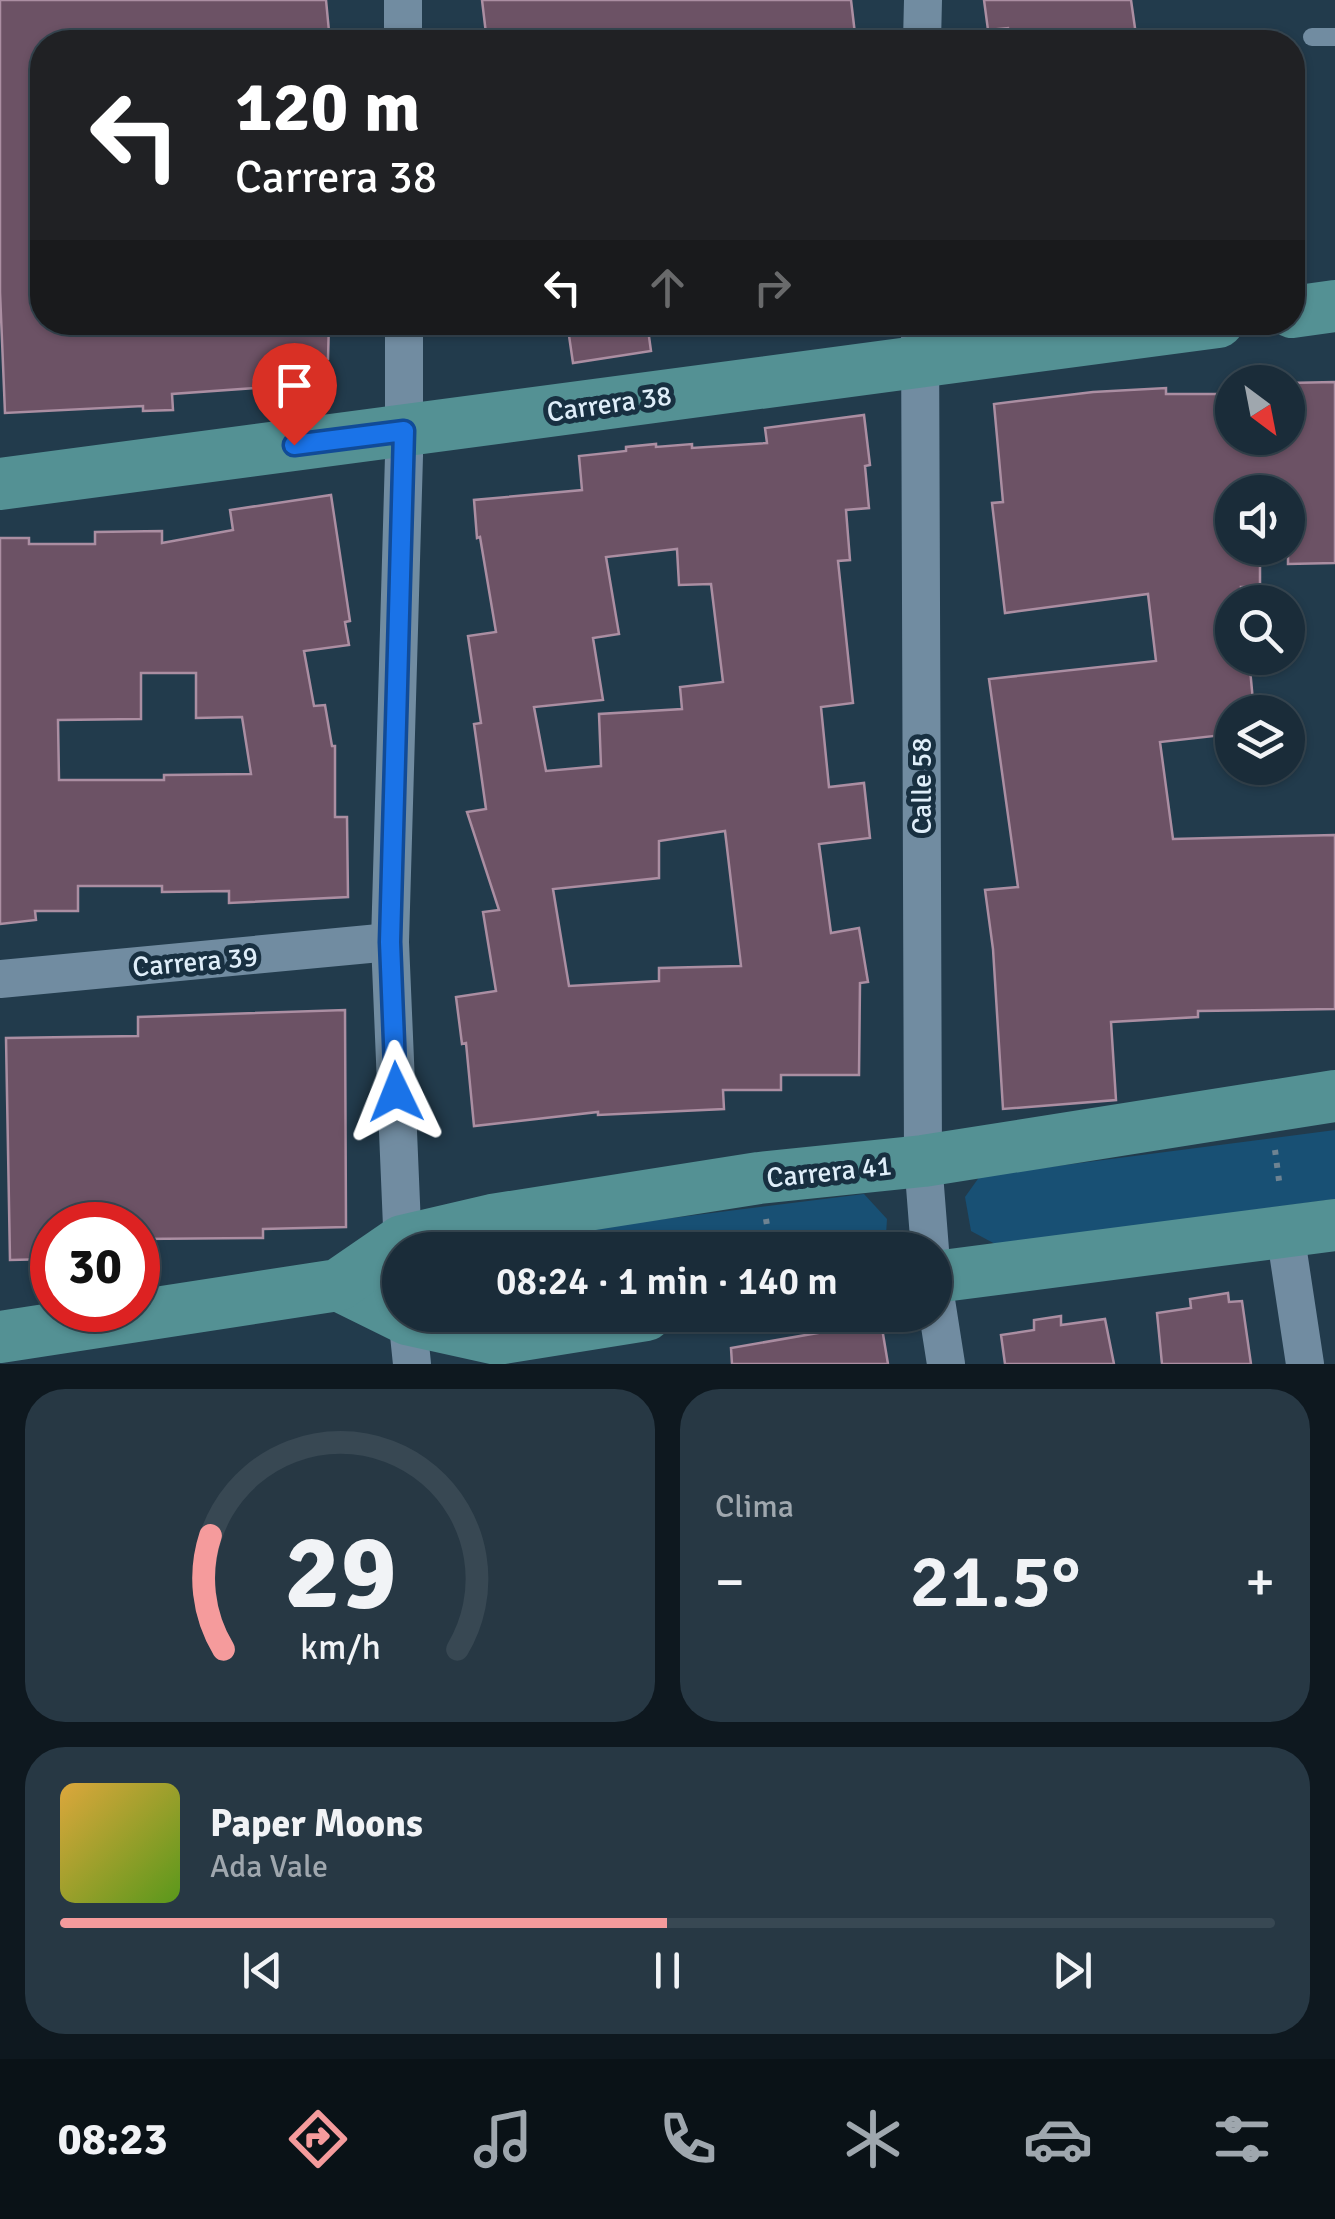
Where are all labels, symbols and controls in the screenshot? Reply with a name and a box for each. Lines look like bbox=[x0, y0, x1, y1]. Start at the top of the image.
text: 120 m bbox=[235, 64, 420, 150]
icon: left bbox=[70, 70, 200, 200]
text: Carrera 38 bbox=[235, 150, 437, 205]
icon: left bbox=[535, 260, 590, 315]
icon: ahead bbox=[640, 260, 695, 315]
icon: right bbox=[745, 260, 800, 315]
pin bbox=[252, 343, 337, 446]
icon: arrive bbox=[267, 358, 322, 413]
north arrow bbox=[1215, 365, 1305, 455]
map controls bbox=[1215, 365, 1305, 785]
street label: Carrera 38 bbox=[545, 378, 674, 430]
button: sound bbox=[1215, 475, 1305, 565]
button: search bbox=[1215, 585, 1305, 675]
button: layers bbox=[1215, 695, 1305, 785]
street label: Calle 58 bbox=[905, 737, 939, 835]
street label: Carrera 39 bbox=[131, 940, 259, 984]
position arrow bbox=[344, 1040, 448, 1144]
street label: Carrera 41 bbox=[765, 1149, 893, 1195]
speed limit sign: 30 bbox=[30, 1202, 160, 1332]
text: 08:24 · 1 min · 140 m bbox=[496, 1258, 838, 1305]
text: Clima bbox=[715, 1487, 794, 1526]
text: 29 bbox=[284, 1509, 396, 1637]
text: 21.5° bbox=[909, 1535, 1081, 1628]
text: − bbox=[715, 1548, 745, 1616]
text: + bbox=[1245, 1548, 1275, 1616]
text: km/h bbox=[300, 1625, 380, 1669]
text: Paper Moons bbox=[210, 1800, 423, 1847]
text: Ada Vale bbox=[210, 1847, 328, 1886]
icon: previous bbox=[235, 1943, 290, 1998]
icon: pause bbox=[640, 1943, 695, 1998]
icon: next bbox=[1045, 1943, 1100, 1998]
icon: directions bbox=[283, 2104, 353, 2174]
icon: music bbox=[468, 2104, 538, 2174]
icon: phone bbox=[653, 2104, 723, 2174]
icon: climate bbox=[838, 2104, 908, 2174]
icon: car bbox=[1023, 2104, 1093, 2174]
icon: filters bbox=[1207, 2104, 1277, 2174]
text: 08:23 bbox=[57, 2112, 168, 2167]

